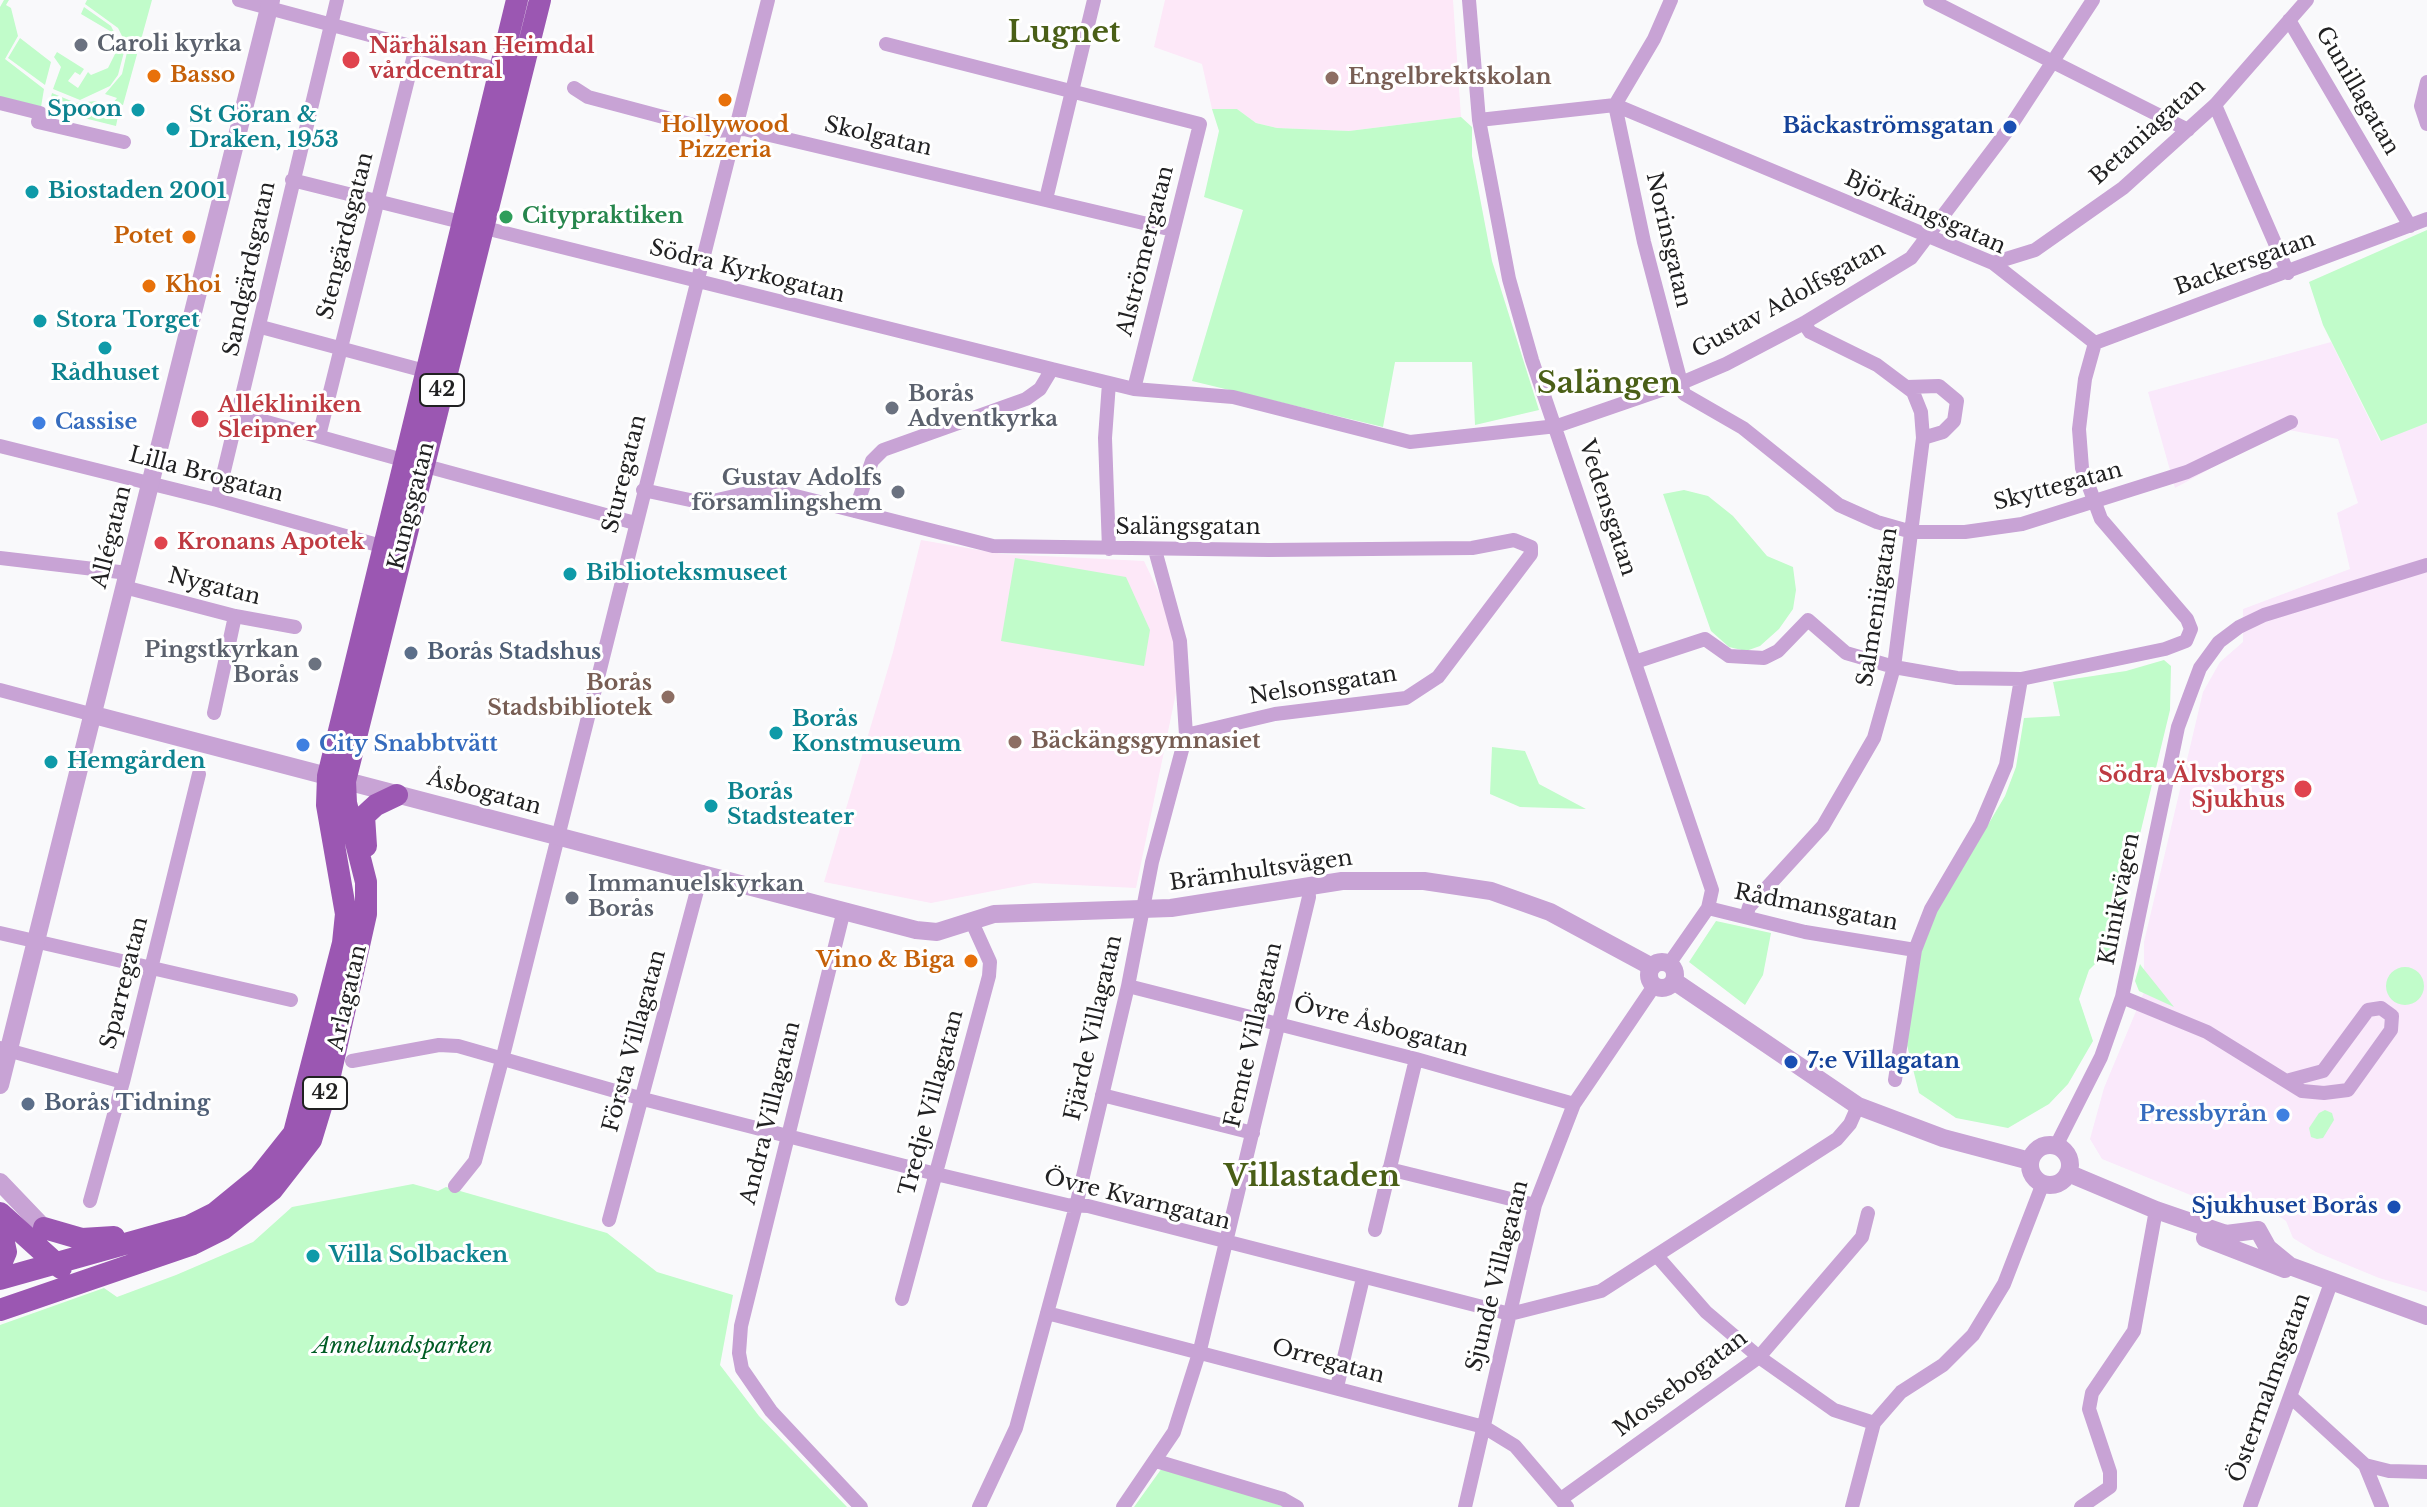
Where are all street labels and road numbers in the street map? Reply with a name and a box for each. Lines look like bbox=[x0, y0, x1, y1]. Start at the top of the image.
street label: Gunillagatan bbox=[2310, 22, 2404, 160]
street label: Betaniagatan bbox=[2085, 73, 2211, 191]
street label: Skolgatan bbox=[822, 112, 934, 162]
street label: Stengärdsgatan bbox=[312, 150, 380, 322]
street label: Alströmergatan bbox=[1112, 163, 1180, 339]
street label: Björkängsgatan bbox=[1840, 166, 2010, 260]
street label: Norinsgatan bbox=[1640, 170, 1696, 310]
street label: Sandgärdsgatan bbox=[219, 179, 281, 359]
street label: Backersgatan bbox=[2171, 226, 2319, 302]
street label: Södra Kyrkogatan bbox=[647, 235, 847, 309]
street label: Gustav Adolfsgatan bbox=[1688, 236, 1890, 364]
road number: 42 bbox=[420, 374, 464, 406]
street label: Sturegatan bbox=[598, 412, 652, 536]
street label: Vedensgatan bbox=[1573, 437, 1641, 579]
street label: Kungsgatan bbox=[383, 439, 441, 573]
street label: Lilla Brogatan bbox=[126, 442, 286, 508]
street label: Skyttegatan bbox=[1991, 457, 2125, 517]
street label: Allégatan bbox=[87, 483, 137, 591]
street label: Salängsgatan bbox=[1115, 515, 1261, 541]
street label: Salmeniigatan bbox=[1852, 525, 1904, 689]
street label: Nygatan bbox=[165, 563, 263, 611]
street label: Nelsonsgatan bbox=[1247, 661, 1399, 711]
street label: Åsbogatan bbox=[424, 765, 544, 821]
street label: Klinikvägen bbox=[2094, 831, 2146, 967]
street label: Brämhultsvägen bbox=[1168, 845, 1354, 897]
street label: Rådmansgatan bbox=[1732, 879, 1900, 937]
street label: Sparregatan bbox=[96, 914, 154, 1052]
street label: Fjärde Villagatan bbox=[1060, 933, 1128, 1123]
street label: Femte Villagatan bbox=[1220, 940, 1288, 1130]
street label: Arlagatan bbox=[323, 942, 373, 1054]
street label: Första Villagatan bbox=[598, 947, 672, 1135]
street label: Övre Åsbogatan bbox=[1291, 991, 1471, 1063]
street label: Tredje Villagatan bbox=[894, 1007, 970, 1199]
street label: Andra Villagatan bbox=[735, 1019, 807, 1207]
road number: 42 bbox=[303, 1077, 347, 1109]
street label: Övre Kvarngatan bbox=[1041, 1164, 1233, 1236]
street label: Sjunde Villagatan bbox=[1461, 1178, 1535, 1374]
street label: Östermalmsgatan bbox=[2223, 1290, 2317, 1486]
street label: Mossebogatan bbox=[1609, 1325, 1753, 1443]
street label: Orregatan bbox=[1269, 1334, 1387, 1390]

